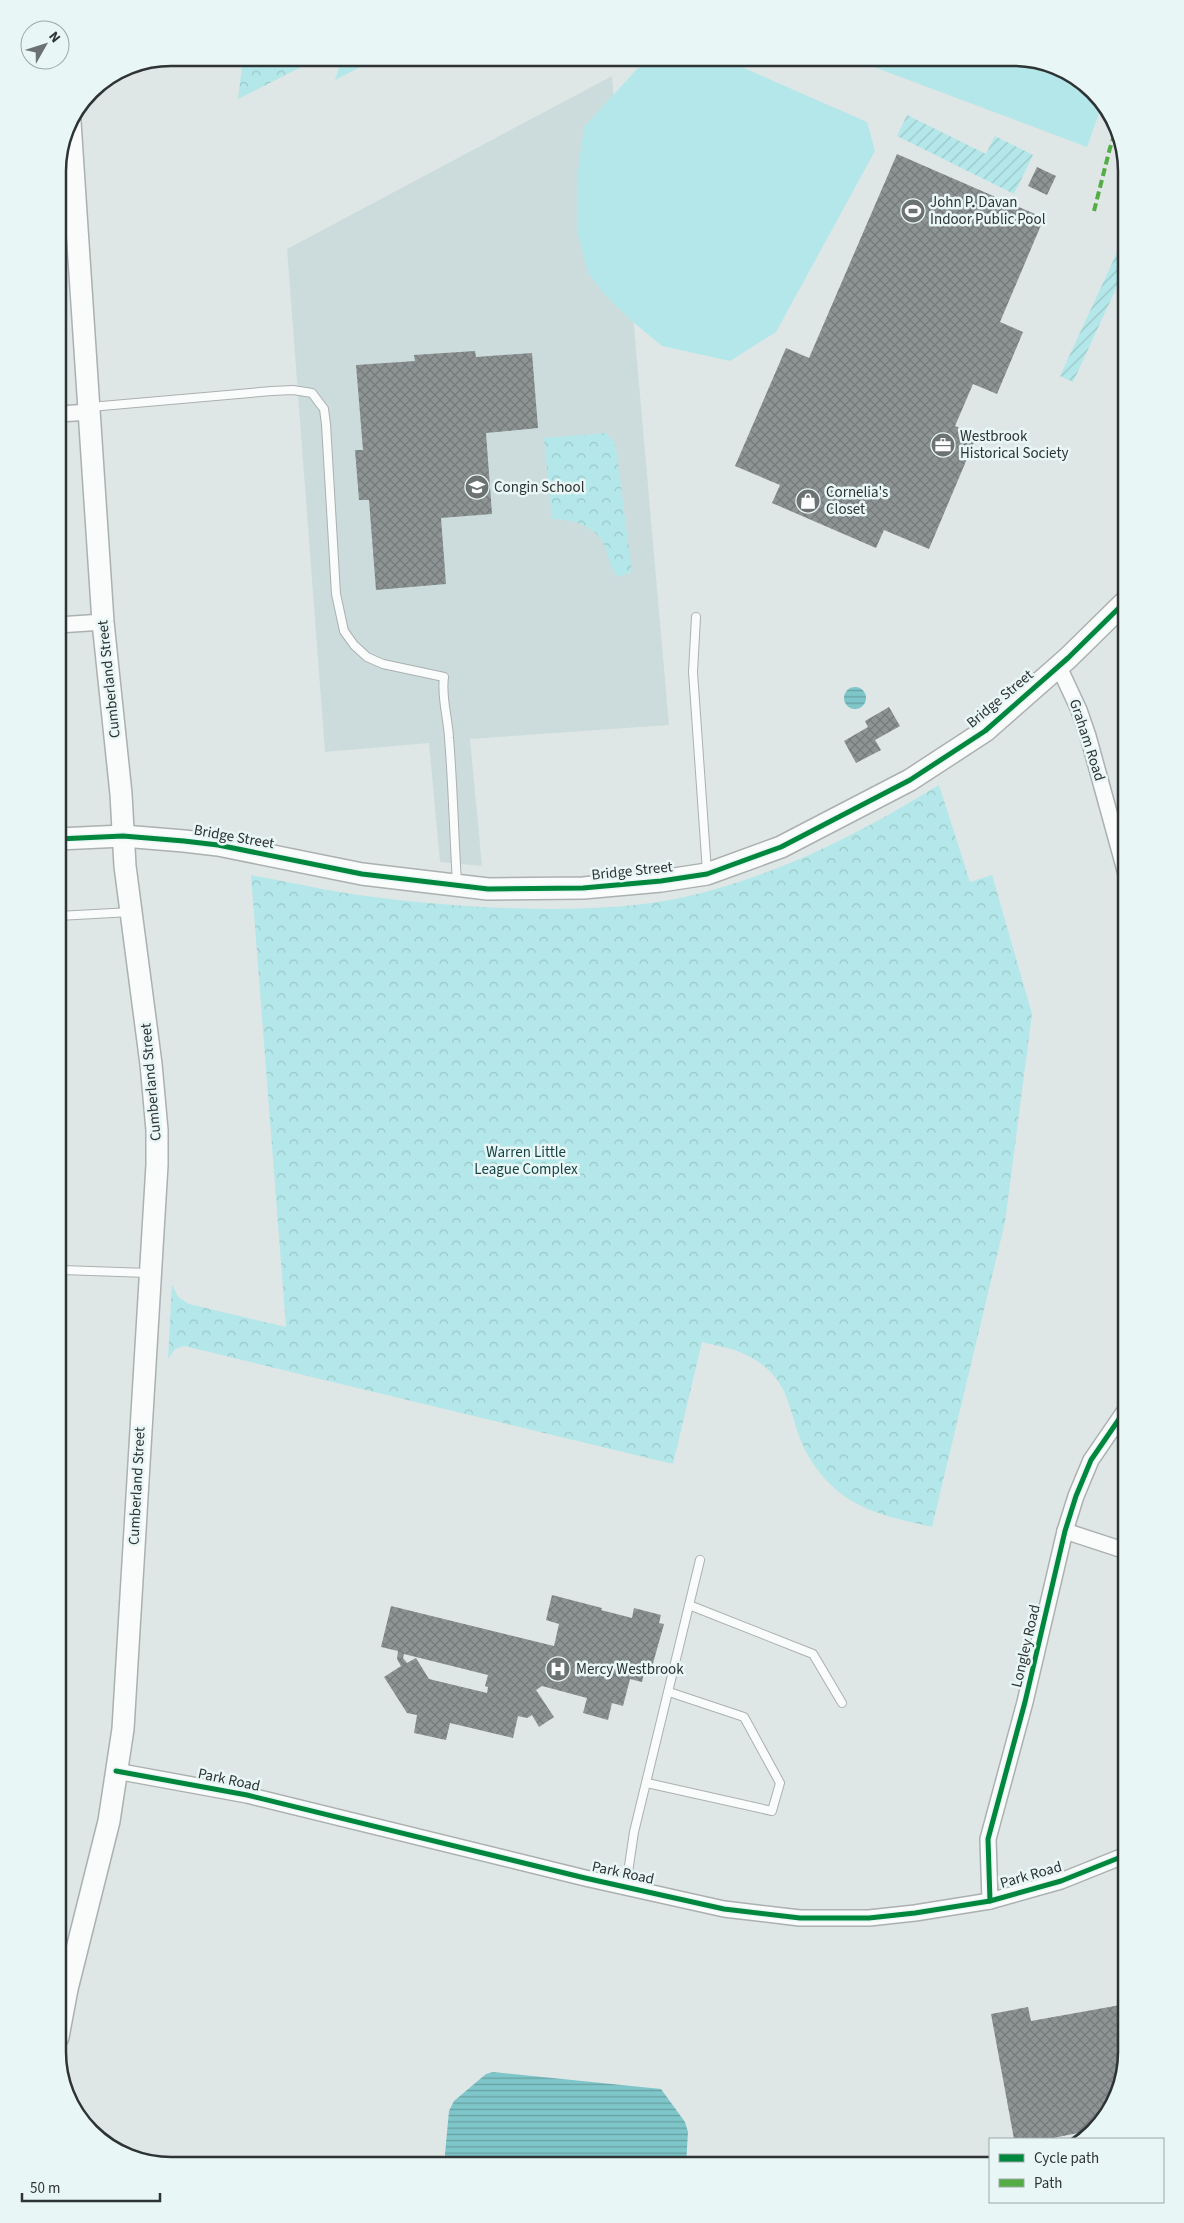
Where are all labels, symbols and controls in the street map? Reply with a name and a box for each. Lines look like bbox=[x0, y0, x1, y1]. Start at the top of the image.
north arrow bbox=[20, 20, 70, 70]
text: N bbox=[44, 28, 65, 47]
place label: John P. Davan Indoor Public Pool bbox=[930, 192, 1046, 230]
sports icon: John P. Davan Indoor Public Pool bbox=[900, 198, 926, 224]
place label: Westbrook Historical Society bbox=[960, 426, 1068, 464]
office icon: Westbrook Historical Society bbox=[930, 432, 956, 458]
school or university icon: Congin School bbox=[464, 474, 490, 500]
place label: Congin School bbox=[494, 477, 585, 498]
place label: Cornelia's Closet bbox=[826, 482, 888, 520]
shop icon: Cornelia's Closet bbox=[795, 488, 821, 514]
street label: Cumberland Street bbox=[92, 619, 126, 739]
street label: Bridge Street bbox=[962, 665, 1038, 733]
street label: Graham Road bbox=[1064, 696, 1110, 784]
street label: Bridge Street bbox=[192, 820, 276, 854]
street label: Bridge Street bbox=[590, 856, 674, 886]
street label: Cumberland Street bbox=[135, 1022, 167, 1142]
park label: Warren Little League Complex bbox=[474, 1142, 578, 1180]
street label: Cumberland Street bbox=[123, 1426, 151, 1546]
street label: Longley Road bbox=[1006, 1602, 1046, 1690]
hospital icon: Mercy Westbrook bbox=[545, 1656, 571, 1682]
place label: Mercy Westbrook bbox=[576, 1659, 684, 1680]
street label: Park Road bbox=[196, 1763, 262, 1797]
street label: Park Road bbox=[590, 1856, 656, 1890]
street label: Park Road bbox=[998, 1856, 1064, 1894]
legend bbox=[989, 2138, 1164, 2203]
text: Cycle path bbox=[1034, 2148, 1099, 2169]
scale bar bbox=[22, 2170, 160, 2202]
text: Path bbox=[1034, 2173, 1062, 2194]
text: 50 m bbox=[30, 2178, 60, 2199]

